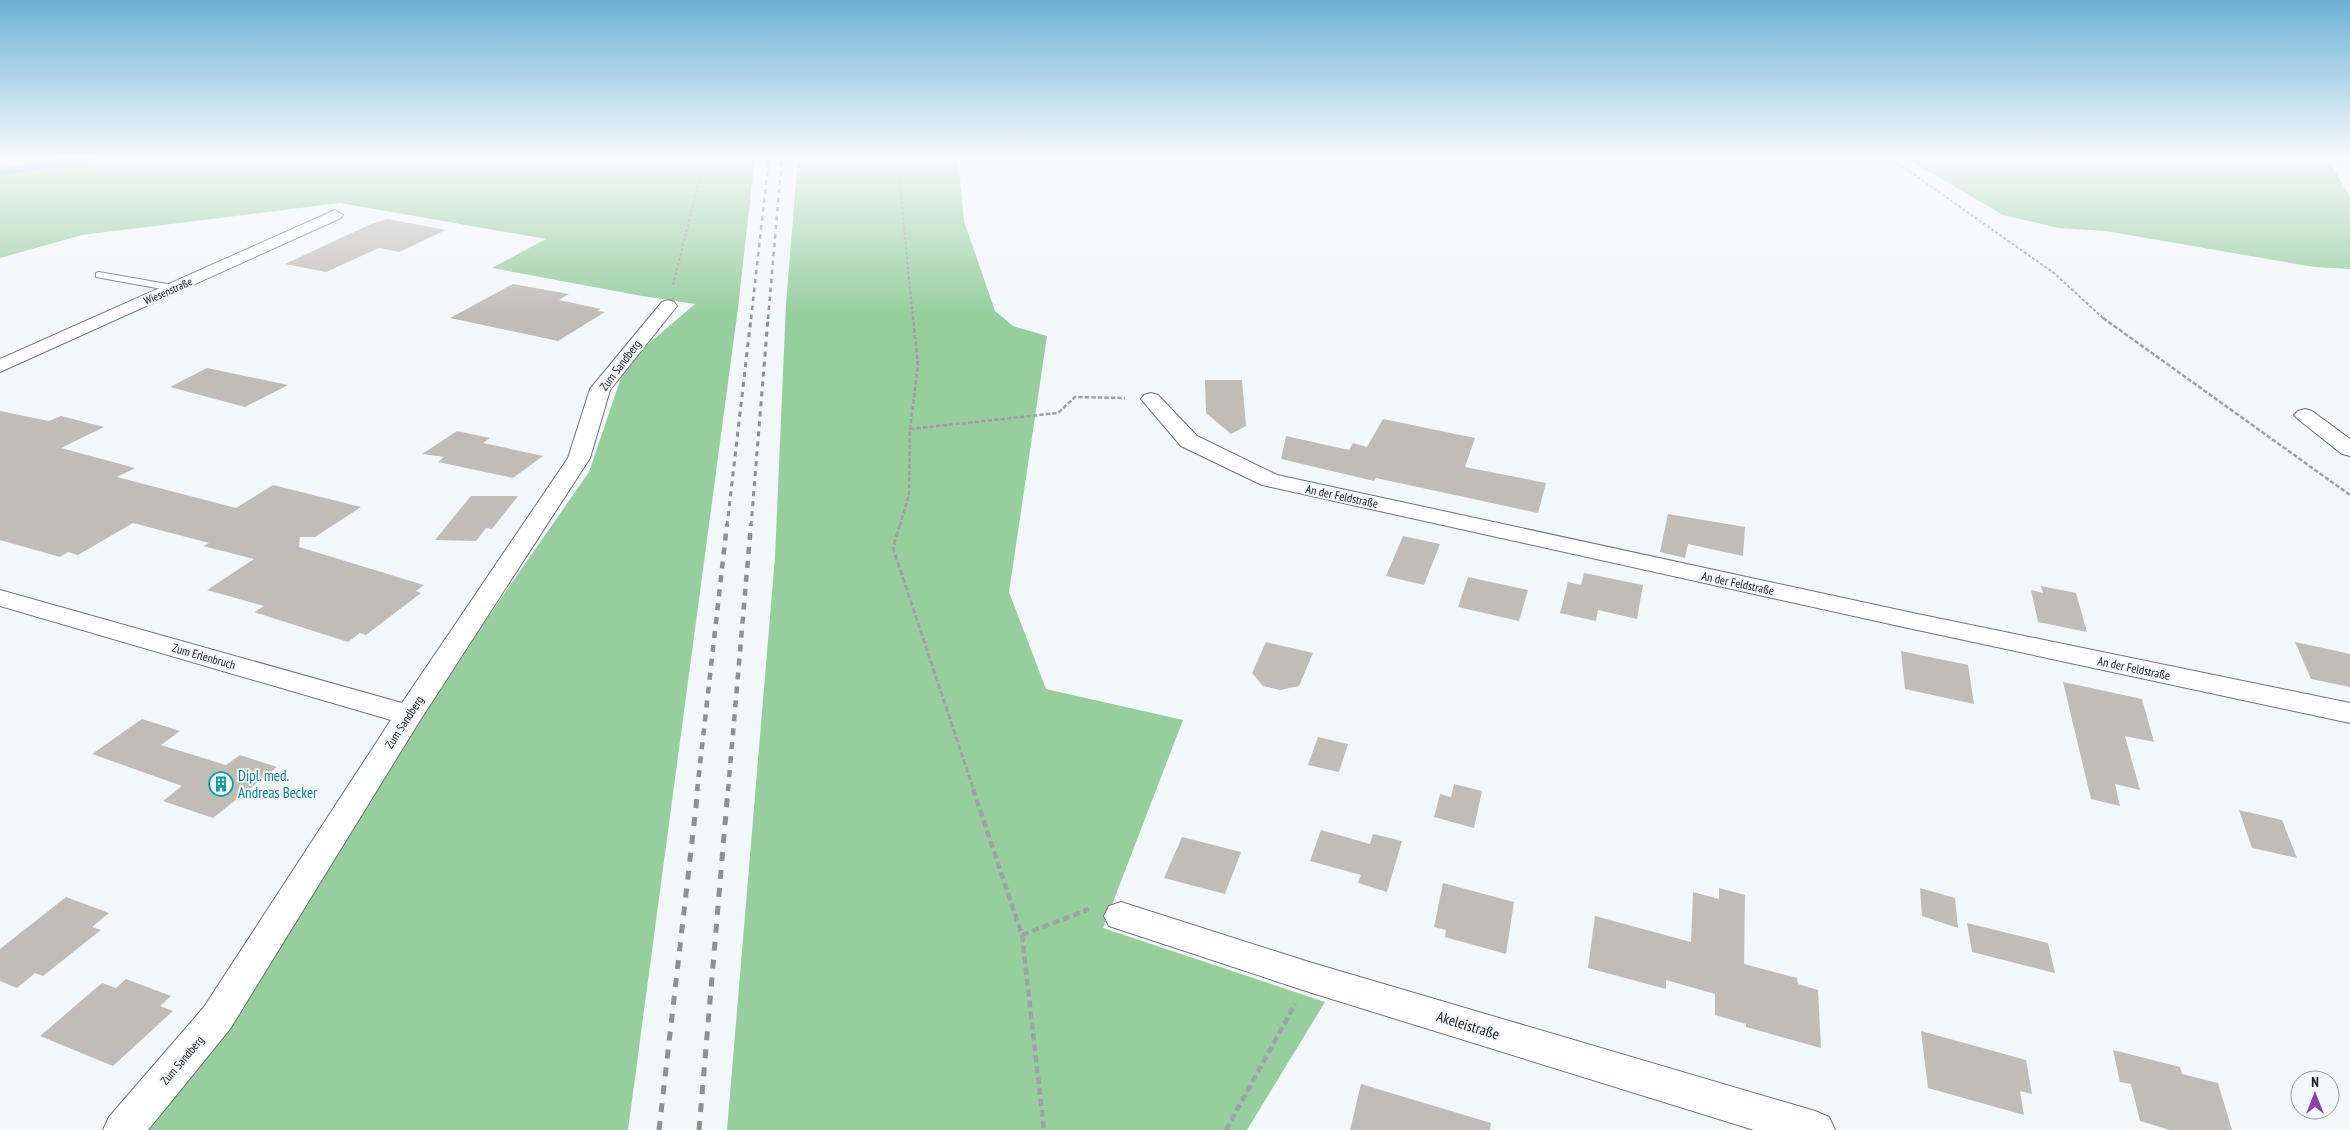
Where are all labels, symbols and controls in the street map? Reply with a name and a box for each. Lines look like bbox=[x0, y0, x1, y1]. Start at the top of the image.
street label: Wiesenstraße bbox=[142, 274, 195, 308]
street label: Zum Sandberg bbox=[596, 337, 644, 393]
street label: An der Feldstraße bbox=[1304, 481, 1380, 511]
street label: An der Feldstraße bbox=[1700, 568, 1776, 598]
street label: Zum Erlenbruch bbox=[171, 640, 237, 672]
street label: An der Feldstraße bbox=[2096, 653, 2172, 683]
street label: Zum Sandberg bbox=[381, 693, 427, 751]
place label: Dipl. med. Andreas Becker bbox=[238, 766, 318, 802]
building icon: Dipl. med. Andreas Becker bbox=[208, 771, 234, 797]
street label: Akeleistraße bbox=[1434, 1006, 1502, 1044]
street label: Zum Sandberg bbox=[157, 1032, 207, 1088]
north arrow bbox=[2290, 1070, 2340, 1120]
text: N bbox=[2311, 1073, 2319, 1091]

